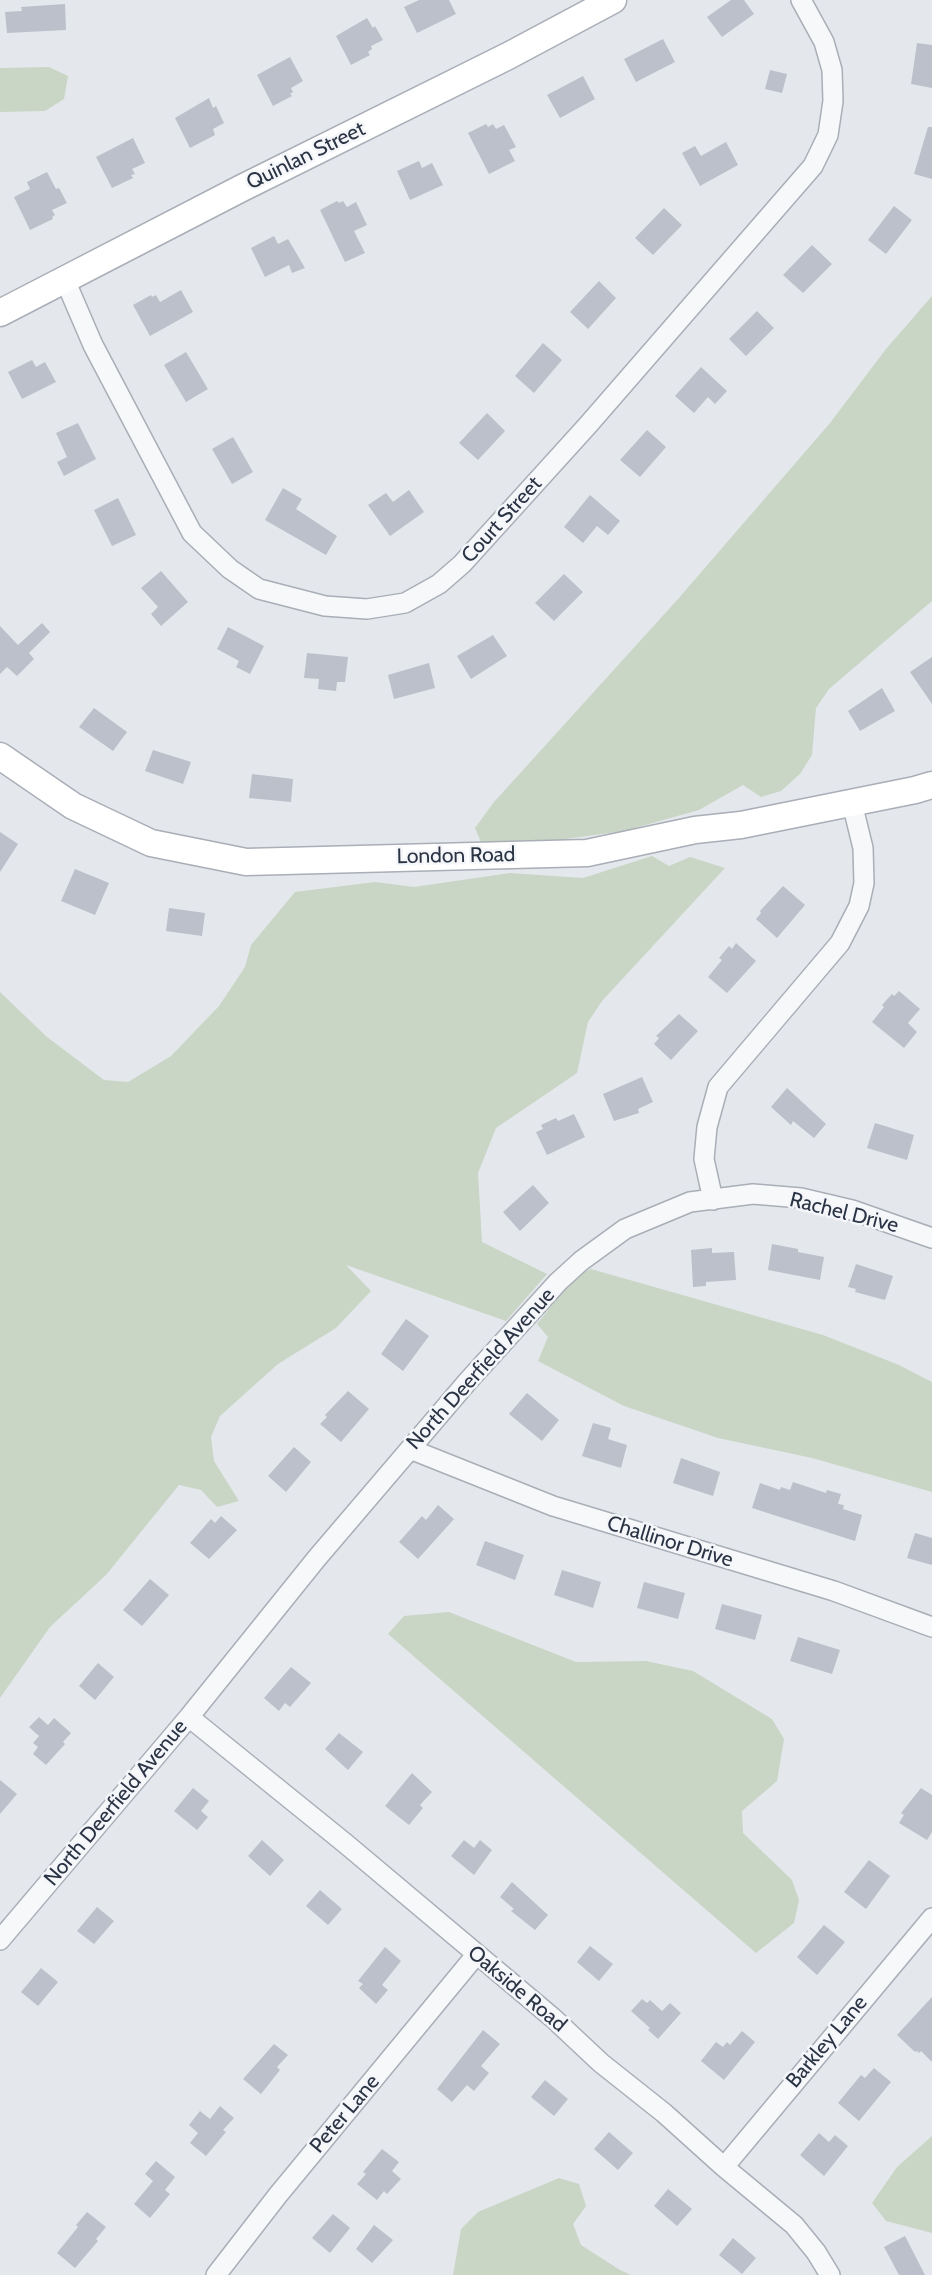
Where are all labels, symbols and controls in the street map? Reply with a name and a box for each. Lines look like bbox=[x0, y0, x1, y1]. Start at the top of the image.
street label: Quinlan Street bbox=[243, 116, 369, 196]
street label: Court Street bbox=[457, 472, 547, 568]
street label: London Road bbox=[396, 842, 516, 870]
street label: Rachel Drive bbox=[787, 1187, 901, 1239]
street label: North Deerfield Avenue bbox=[402, 1283, 560, 1455]
street label: Challinor Drive bbox=[604, 1511, 736, 1573]
street label: North Deerfield Avenue bbox=[39, 1715, 193, 1891]
street label: Oakside Road bbox=[462, 1940, 572, 2038]
street label: Barkley Lane bbox=[781, 1991, 873, 2093]
street label: Peter Lane bbox=[305, 2070, 385, 2158]

